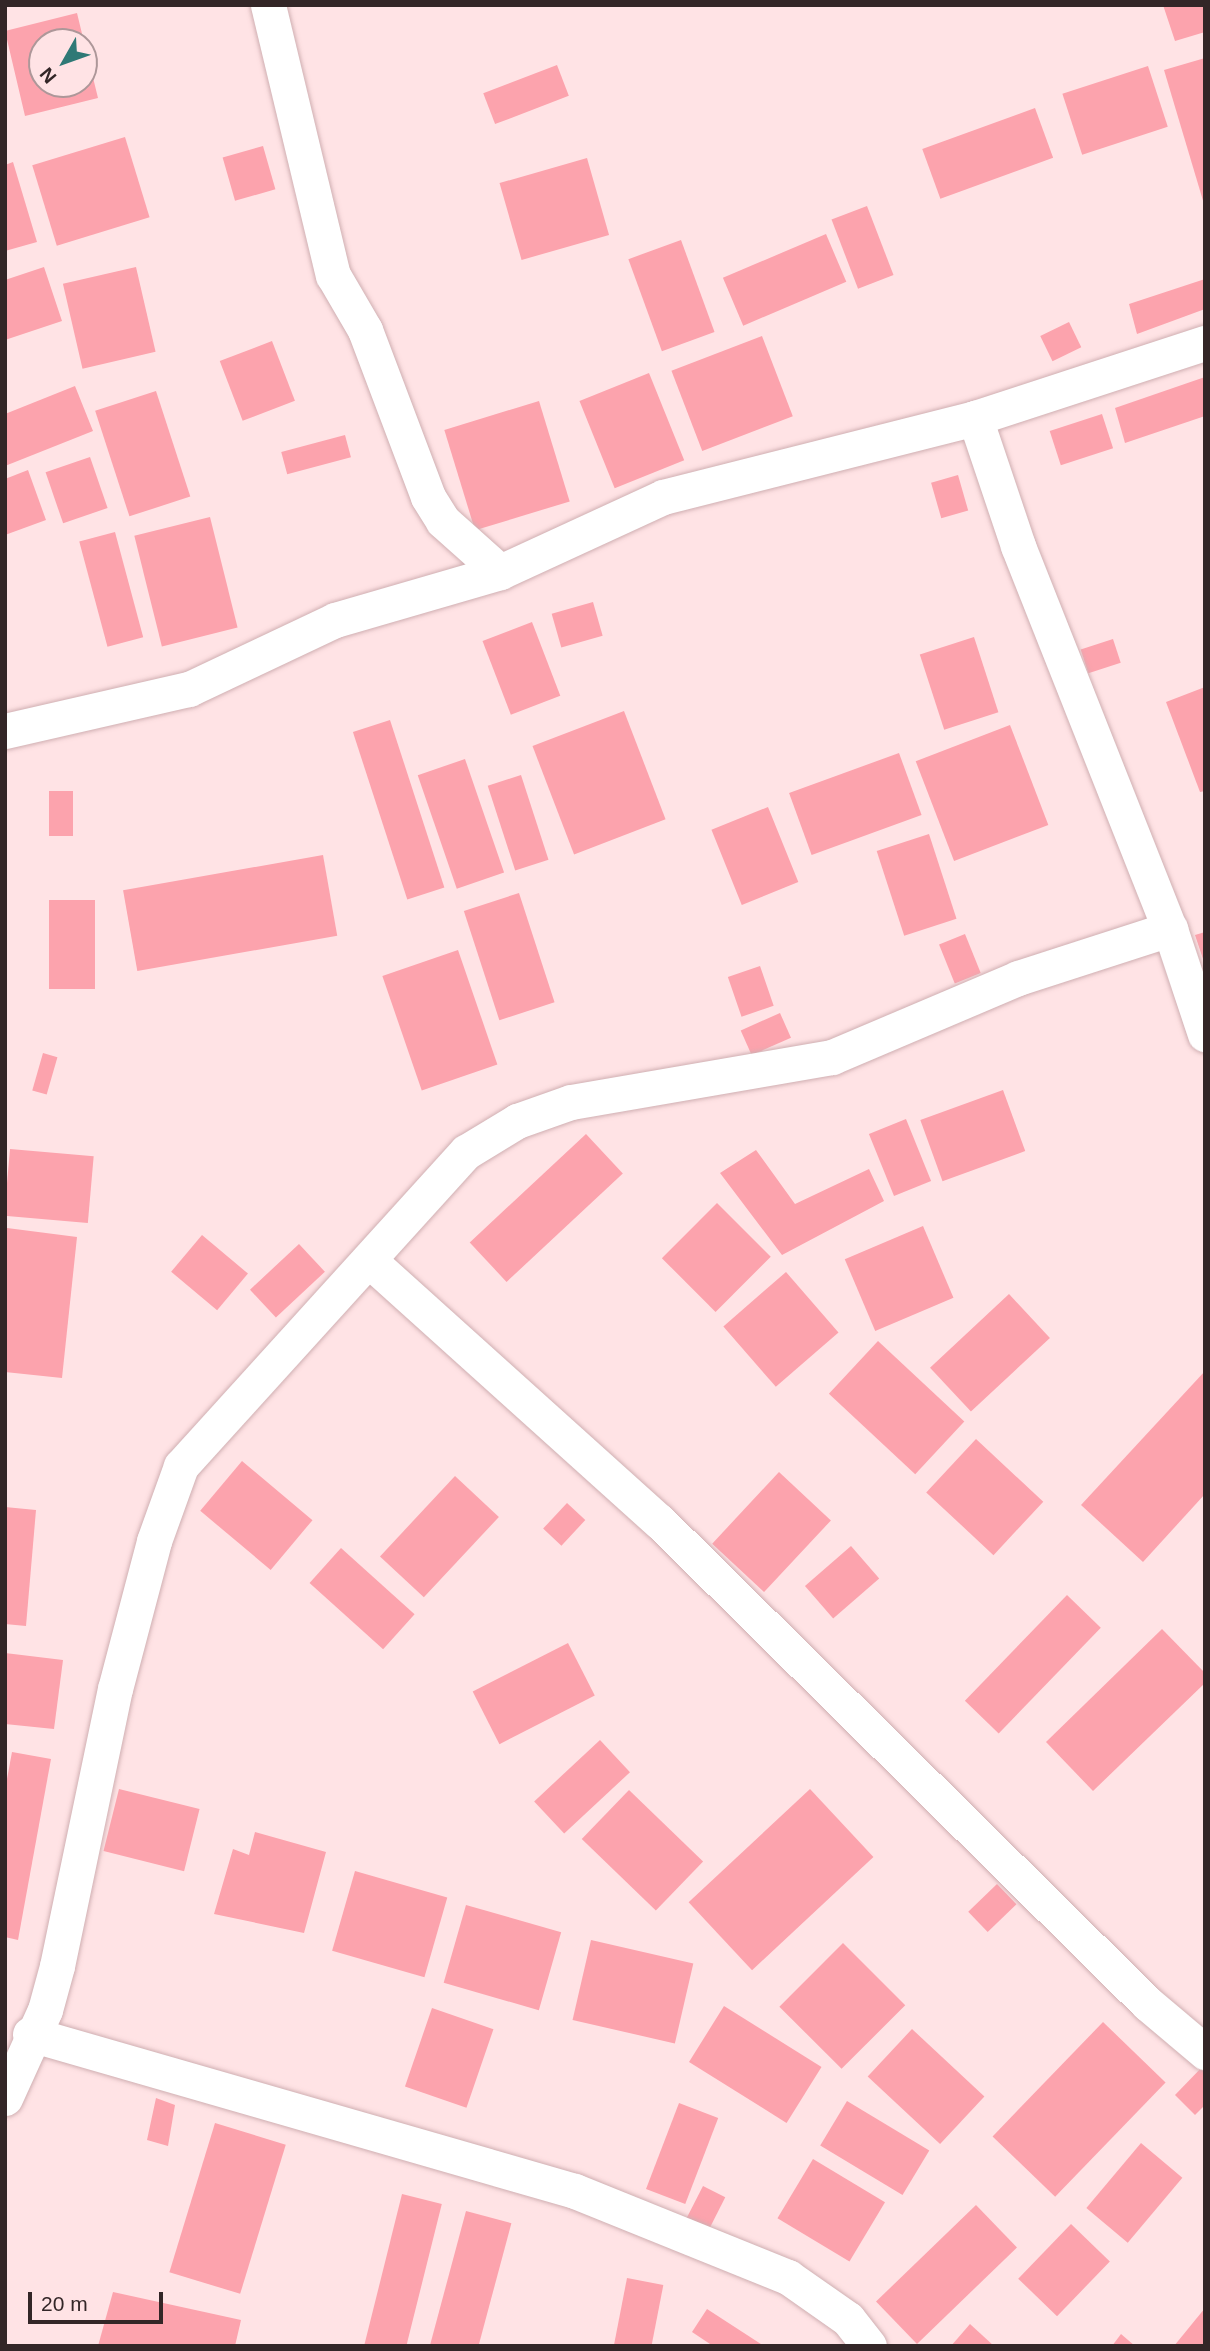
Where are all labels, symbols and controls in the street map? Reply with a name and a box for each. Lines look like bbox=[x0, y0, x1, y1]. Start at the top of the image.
north arrow bbox=[28, 28, 98, 98]
text: N bbox=[36, 64, 61, 88]
scale bar bbox=[32, 2278, 166, 2322]
text: 20 m bbox=[41, 2292, 88, 2315]

